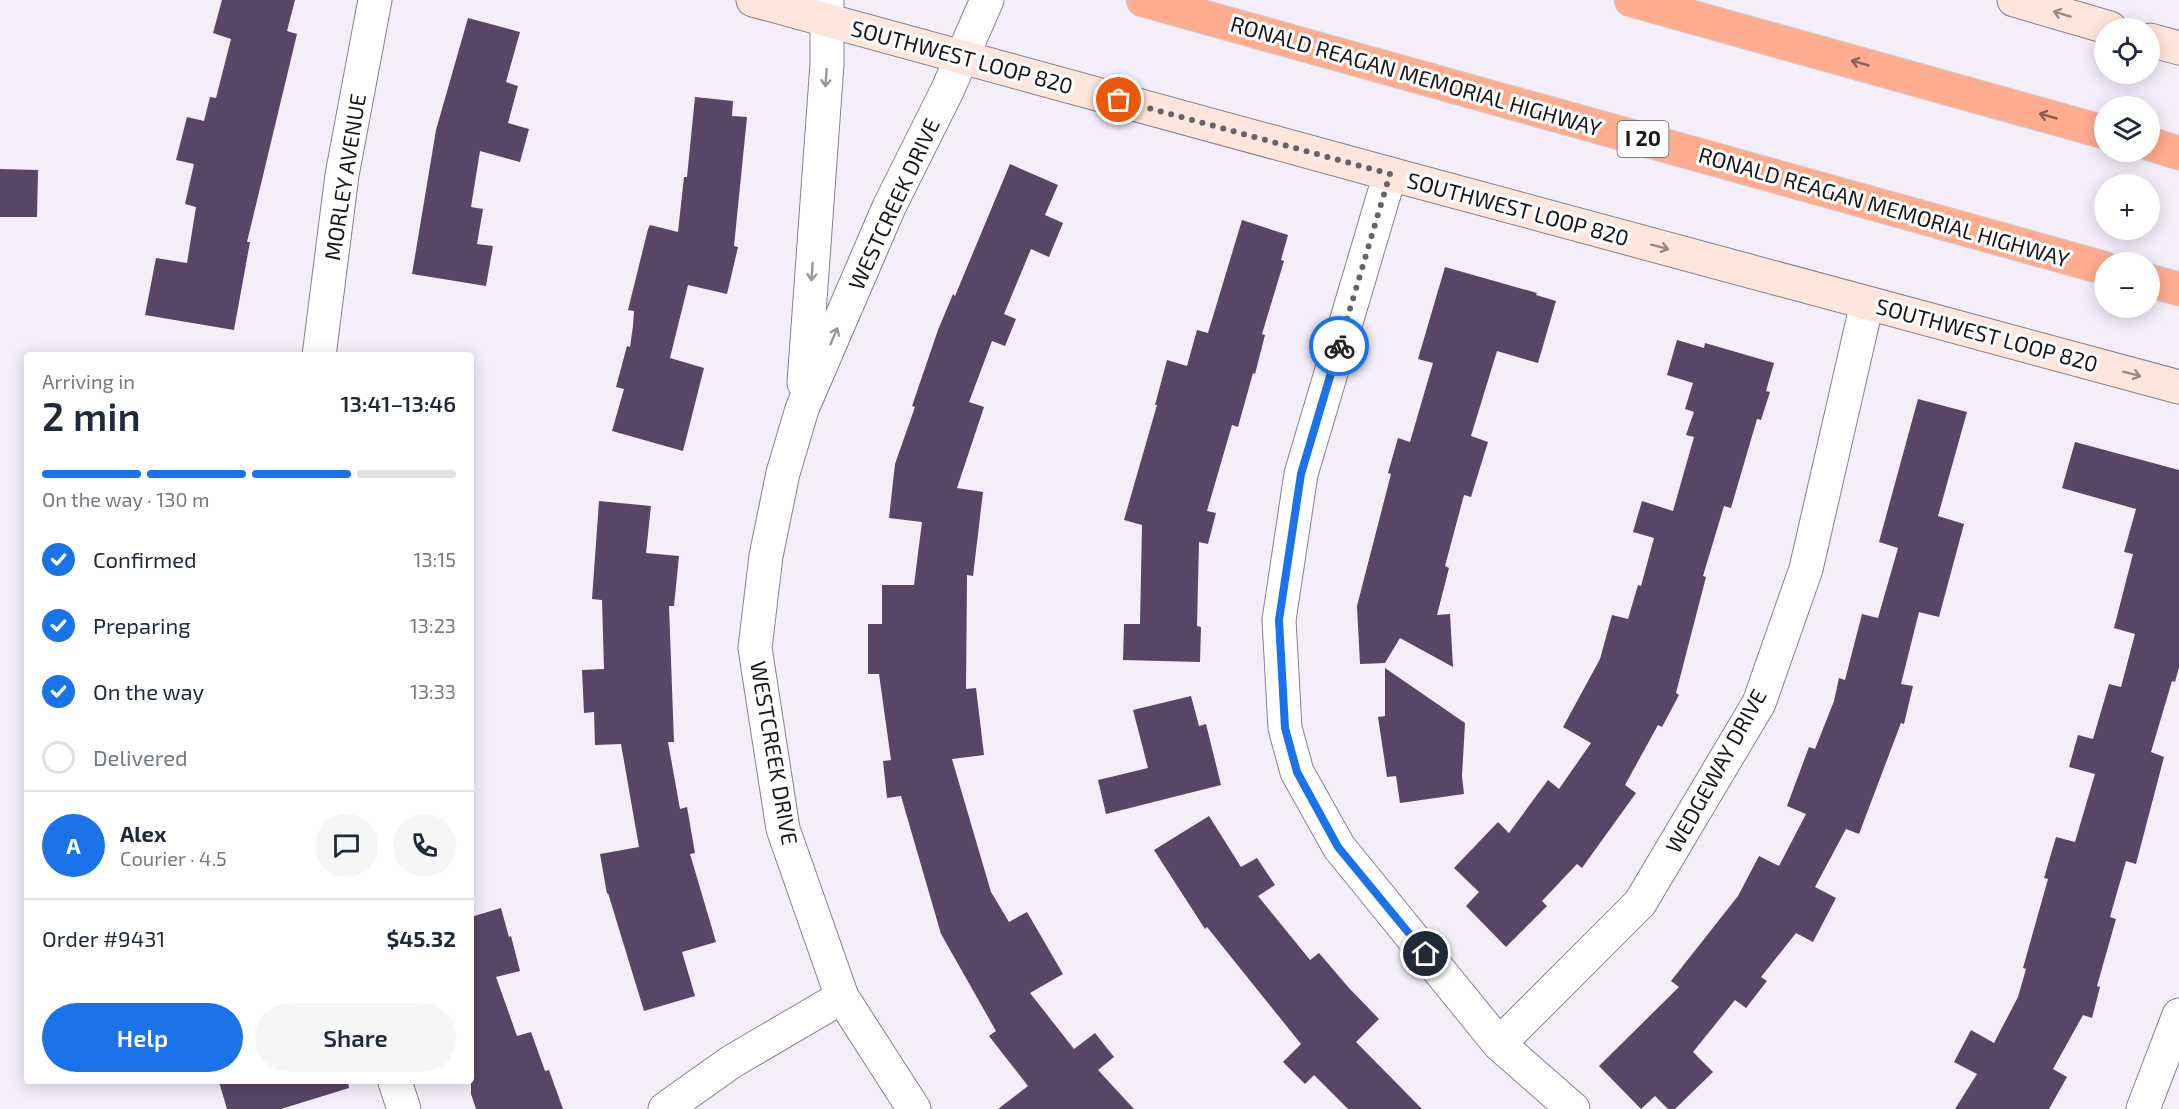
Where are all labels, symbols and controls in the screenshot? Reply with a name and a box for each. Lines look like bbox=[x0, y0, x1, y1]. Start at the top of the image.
one-way arrow bbox=[2052, 8, 2071, 19]
street label: RONALD REAGAN MEMORIAL HIGHWAY bbox=[1228, 10, 1605, 141]
street label: SOUTHWEST LOOP 820 bbox=[848, 14, 1076, 98]
map controls bbox=[2094, 18, 2160, 318]
button: locate bbox=[2094, 18, 2160, 84]
one-way arrow bbox=[1851, 57, 1870, 69]
one-way arrow bbox=[820, 67, 831, 87]
pin bbox=[1093, 74, 1144, 125]
icon: bag bbox=[1102, 83, 1135, 116]
street label: MORLEY AVENUE bbox=[318, 92, 370, 262]
button: layers bbox=[2094, 96, 2160, 162]
one-way arrow bbox=[2039, 110, 2058, 121]
street label: WESTCREEK DRIVE bbox=[842, 114, 944, 293]
road number: I 20 bbox=[1618, 121, 1668, 157]
street label: RONALD REAGAN MEMORIAL HIGHWAY bbox=[1696, 141, 2073, 272]
street label: SOUTHWEST LOOP 820 bbox=[1404, 166, 1632, 250]
button: + bbox=[2094, 174, 2160, 240]
one-way arrow bbox=[1650, 242, 1669, 254]
button: − bbox=[2094, 252, 2160, 318]
one-way arrow bbox=[806, 262, 817, 282]
street label: SOUTHWEST LOOP 820 bbox=[1873, 292, 2101, 376]
courier bbox=[1309, 316, 1369, 376]
one-way arrow bbox=[828, 328, 840, 346]
icon: bike bbox=[1323, 330, 1356, 363]
text: Arriving in bbox=[42, 369, 135, 393]
one-way arrow bbox=[2122, 369, 2141, 380]
text: 13:41–13:46 bbox=[340, 390, 456, 416]
text: 2 min bbox=[42, 392, 141, 439]
text: On the way · 130 m bbox=[42, 487, 209, 511]
icon: check bbox=[42, 543, 75, 576]
text: Confirmed bbox=[93, 546, 197, 572]
text: 13:15 bbox=[414, 547, 456, 571]
icon: check bbox=[42, 609, 75, 642]
text: Preparing bbox=[93, 612, 191, 638]
text: 13:23 bbox=[410, 613, 456, 637]
street label: WESTCREEK DRIVE bbox=[746, 659, 804, 847]
icon: check bbox=[42, 675, 75, 708]
text: On the way bbox=[93, 678, 204, 704]
text: 13:33 bbox=[410, 679, 456, 703]
street label: WEDGEWAY DRIVE bbox=[1659, 684, 1771, 857]
text: Delivered bbox=[93, 744, 188, 770]
button: chat bbox=[315, 814, 378, 877]
button: phone bbox=[393, 814, 456, 877]
text: Alex bbox=[120, 820, 166, 846]
text: A bbox=[66, 832, 81, 858]
text: Courier · 4.5 bbox=[120, 846, 227, 870]
text: Order #9431 bbox=[42, 925, 165, 951]
text: $45.32 bbox=[386, 925, 456, 951]
pin bbox=[1400, 928, 1451, 979]
icon: home bbox=[1409, 937, 1442, 970]
button: Help bbox=[42, 1003, 243, 1072]
button: Share bbox=[255, 1003, 456, 1072]

